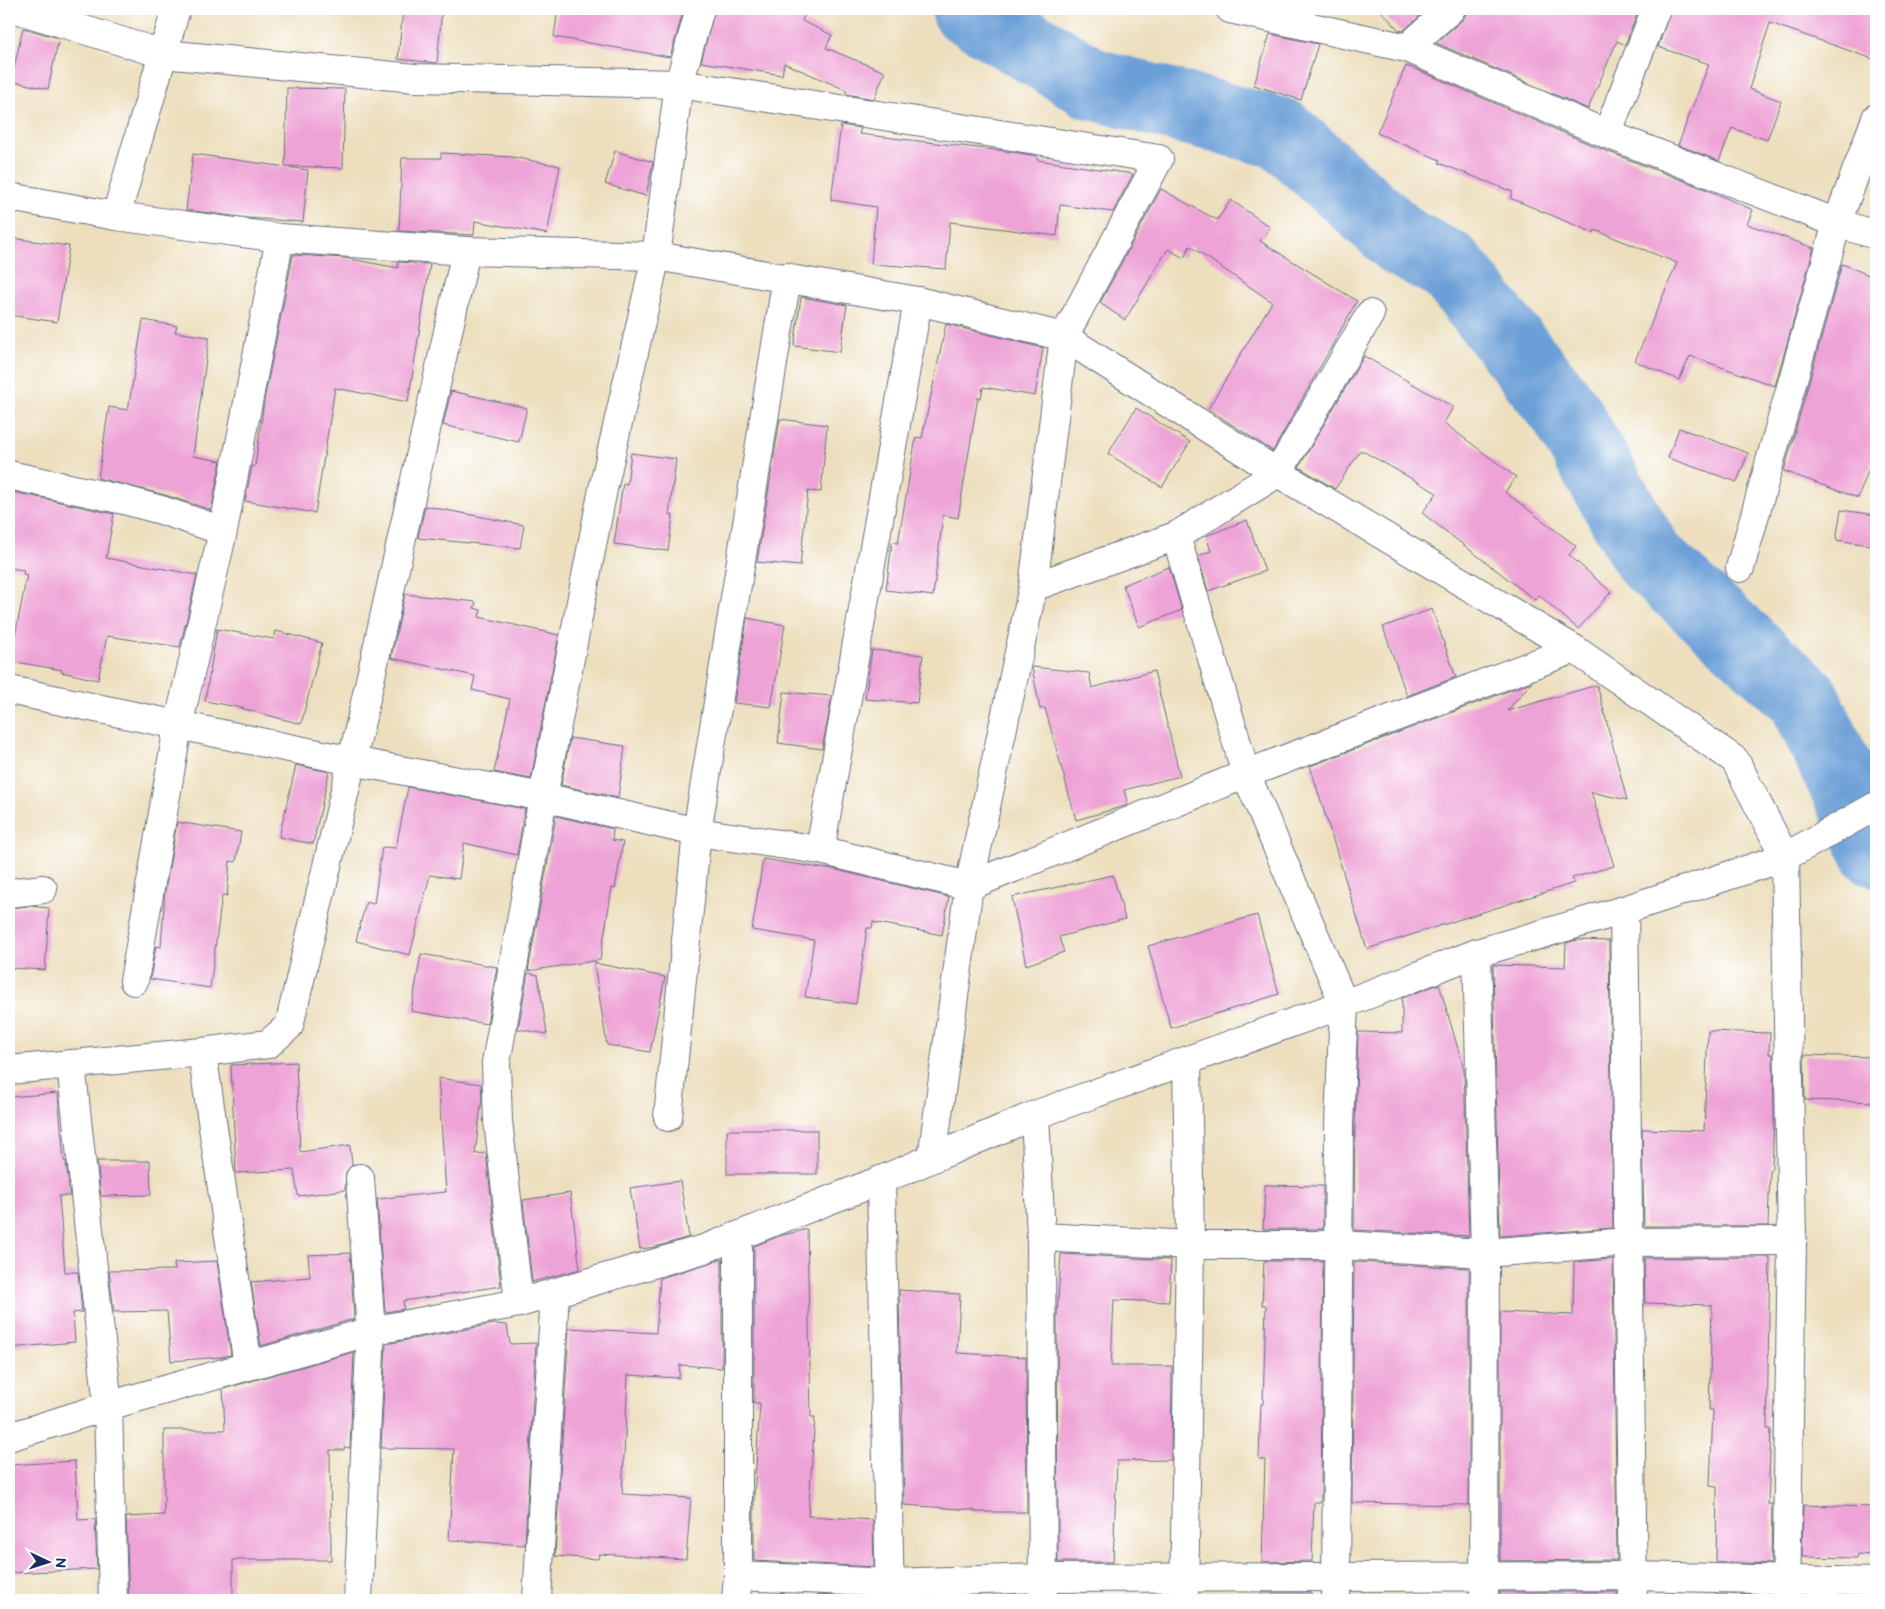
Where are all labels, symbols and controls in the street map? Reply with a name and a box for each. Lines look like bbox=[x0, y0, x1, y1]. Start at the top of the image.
north arrow bbox=[22, 1536, 72, 1586]
text: N bbox=[52, 1557, 69, 1569]

